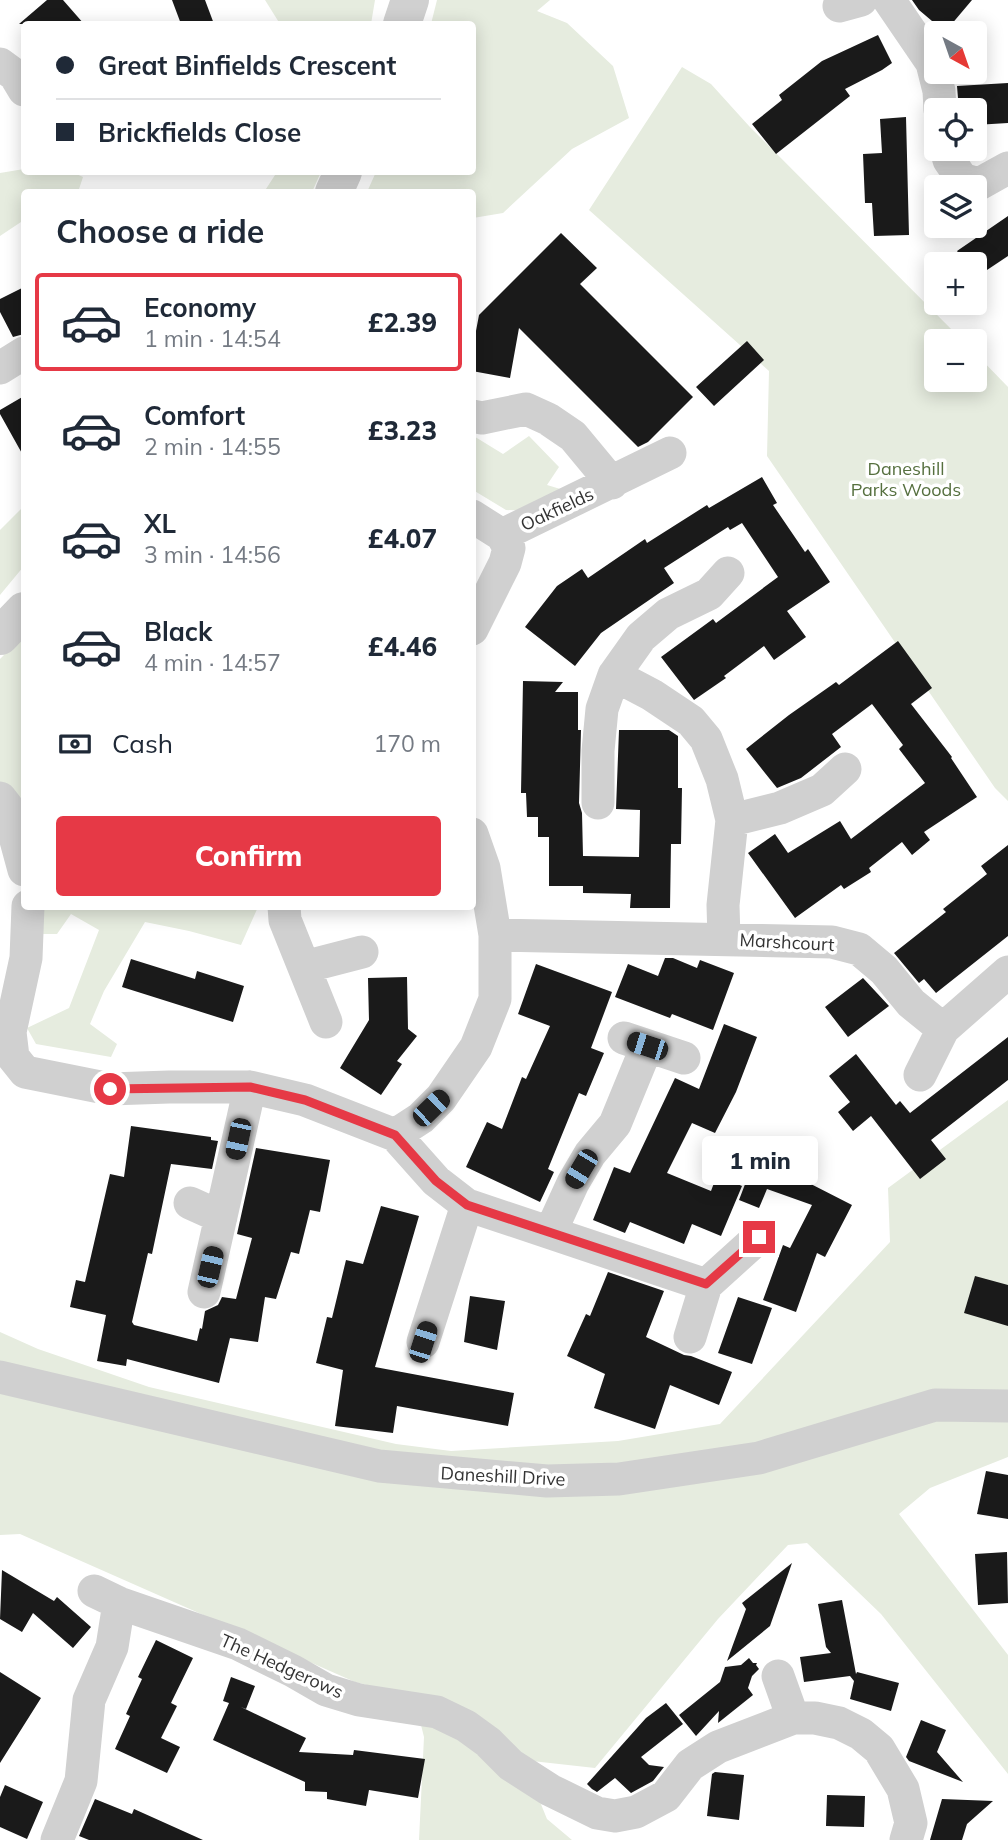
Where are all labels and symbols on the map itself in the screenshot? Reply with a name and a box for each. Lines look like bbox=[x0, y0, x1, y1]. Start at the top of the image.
north arrow bbox=[924, 21, 987, 84]
park label: Daneshill Parks Woods bbox=[851, 457, 961, 501]
street label: Oakfields bbox=[517, 482, 597, 536]
street label: Marshcourt bbox=[739, 928, 835, 956]
car bbox=[624, 1030, 671, 1062]
route start bbox=[94, 1073, 126, 1105]
car bbox=[409, 1086, 454, 1130]
car bbox=[224, 1116, 253, 1162]
callout: 1 min bbox=[701, 1136, 817, 1184]
car bbox=[562, 1146, 601, 1192]
route end bbox=[743, 1221, 775, 1253]
car bbox=[196, 1244, 225, 1290]
car bbox=[407, 1319, 440, 1365]
street label: Daneshill Drive bbox=[440, 1461, 566, 1491]
street label: The Hedgerows bbox=[217, 1629, 347, 1703]

